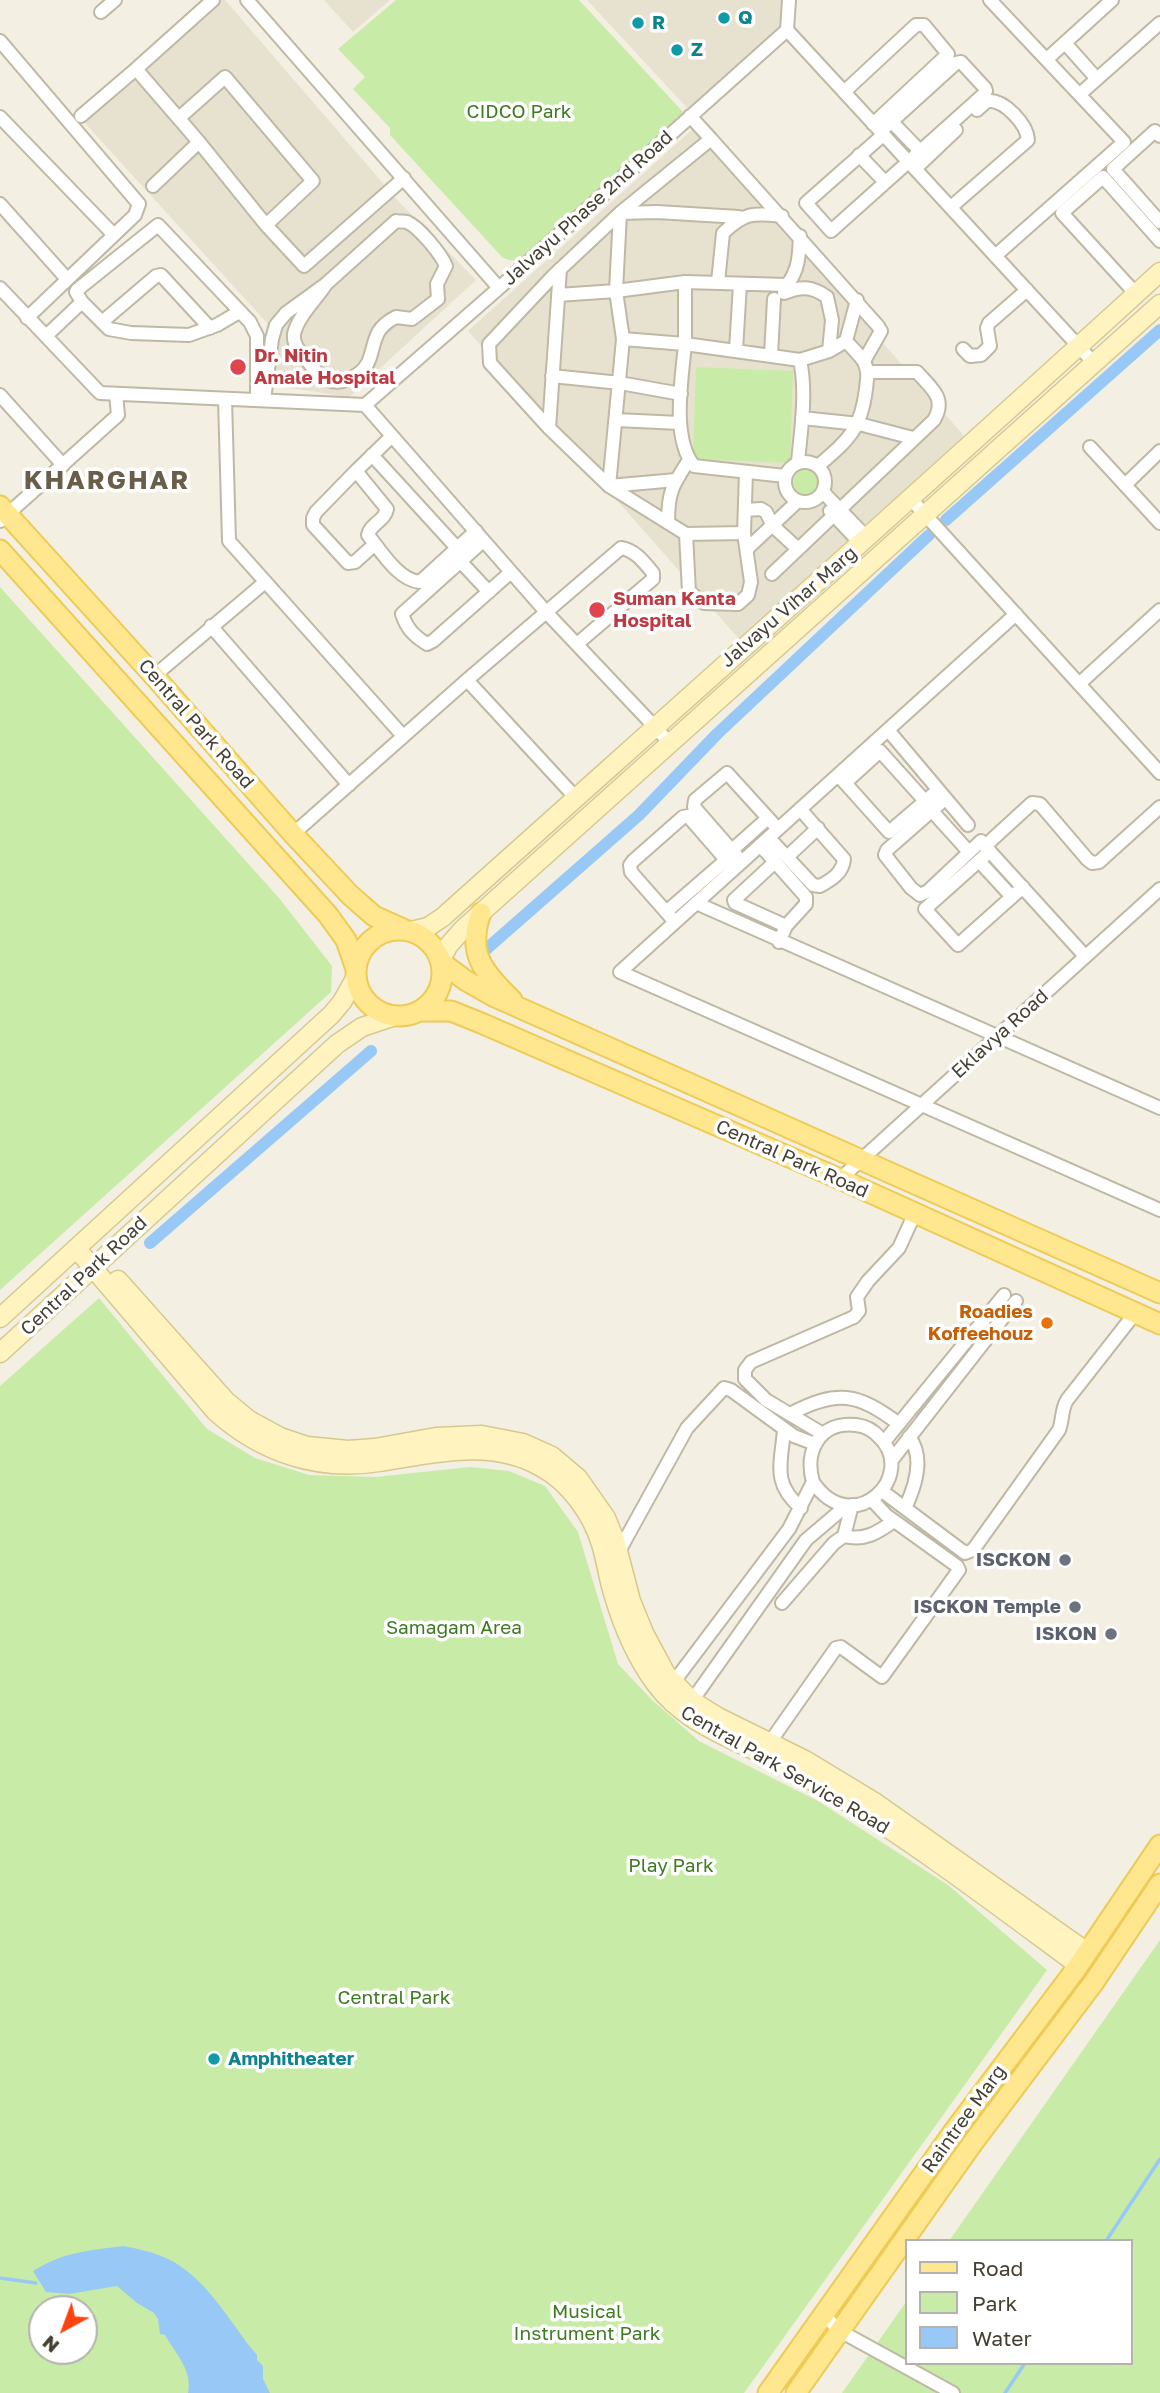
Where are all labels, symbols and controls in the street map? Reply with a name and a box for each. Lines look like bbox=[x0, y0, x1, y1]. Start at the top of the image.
place label: Q bbox=[738, 7, 753, 29]
marker: Q bbox=[716, 10, 732, 26]
place label: R bbox=[652, 12, 665, 34]
marker: R bbox=[630, 15, 646, 31]
place label: Z bbox=[691, 39, 703, 61]
marker: Z bbox=[669, 42, 685, 58]
park label: CIDCO Park bbox=[466, 101, 572, 123]
street label: Jalvayu Phase 2nd Road bbox=[498, 126, 678, 290]
place label: Dr. Nitin Amale Hospital bbox=[254, 345, 396, 389]
marker: Dr. Nitin Amale Hospital bbox=[228, 357, 248, 377]
district label: KHARGHAR bbox=[25, 465, 189, 497]
street label: Jalvayu Vihar Marg bbox=[716, 542, 862, 672]
place label: Suman Kanta Hospital bbox=[613, 588, 736, 632]
marker: Suman Kanta Hospital bbox=[587, 600, 607, 620]
street label: Central Park Road bbox=[134, 655, 258, 793]
street label: Eklavya Road bbox=[947, 985, 1053, 1083]
street label: Central Park Road bbox=[712, 1115, 872, 1203]
street label: Central Park Road bbox=[16, 1212, 152, 1340]
place label: Roadies Koffeehouz bbox=[928, 1301, 1033, 1345]
marker: Roadies Koffeehouz bbox=[1039, 1315, 1055, 1331]
place label: ISCKON bbox=[976, 1549, 1051, 1571]
marker: ISCKON bbox=[1057, 1552, 1073, 1568]
place label: ISCKON Temple bbox=[913, 1596, 1061, 1618]
marker: ISCKON Temple bbox=[1067, 1599, 1083, 1615]
park label: Samagam Area bbox=[386, 1617, 522, 1639]
place label: ISKON bbox=[1035, 1623, 1097, 1645]
marker: ISKON bbox=[1103, 1626, 1119, 1642]
street label: Central Park Service Road bbox=[677, 1701, 893, 1839]
park label: Play Park bbox=[628, 1855, 714, 1877]
park label: Central Park bbox=[338, 1987, 450, 2009]
place label: Amphitheater bbox=[228, 2048, 354, 2070]
marker: Amphitheater bbox=[206, 2051, 222, 2067]
street label: Raintree Marg bbox=[917, 2061, 1011, 2177]
legend bbox=[904, 2239, 1132, 2365]
text: Road bbox=[972, 2255, 1023, 2281]
text: Park bbox=[972, 2290, 1017, 2316]
north arrow bbox=[28, 2295, 98, 2365]
park label: Musical Instrument Park bbox=[513, 2301, 661, 2345]
text: Water bbox=[972, 2325, 1032, 2351]
text: N bbox=[37, 2331, 63, 2358]

